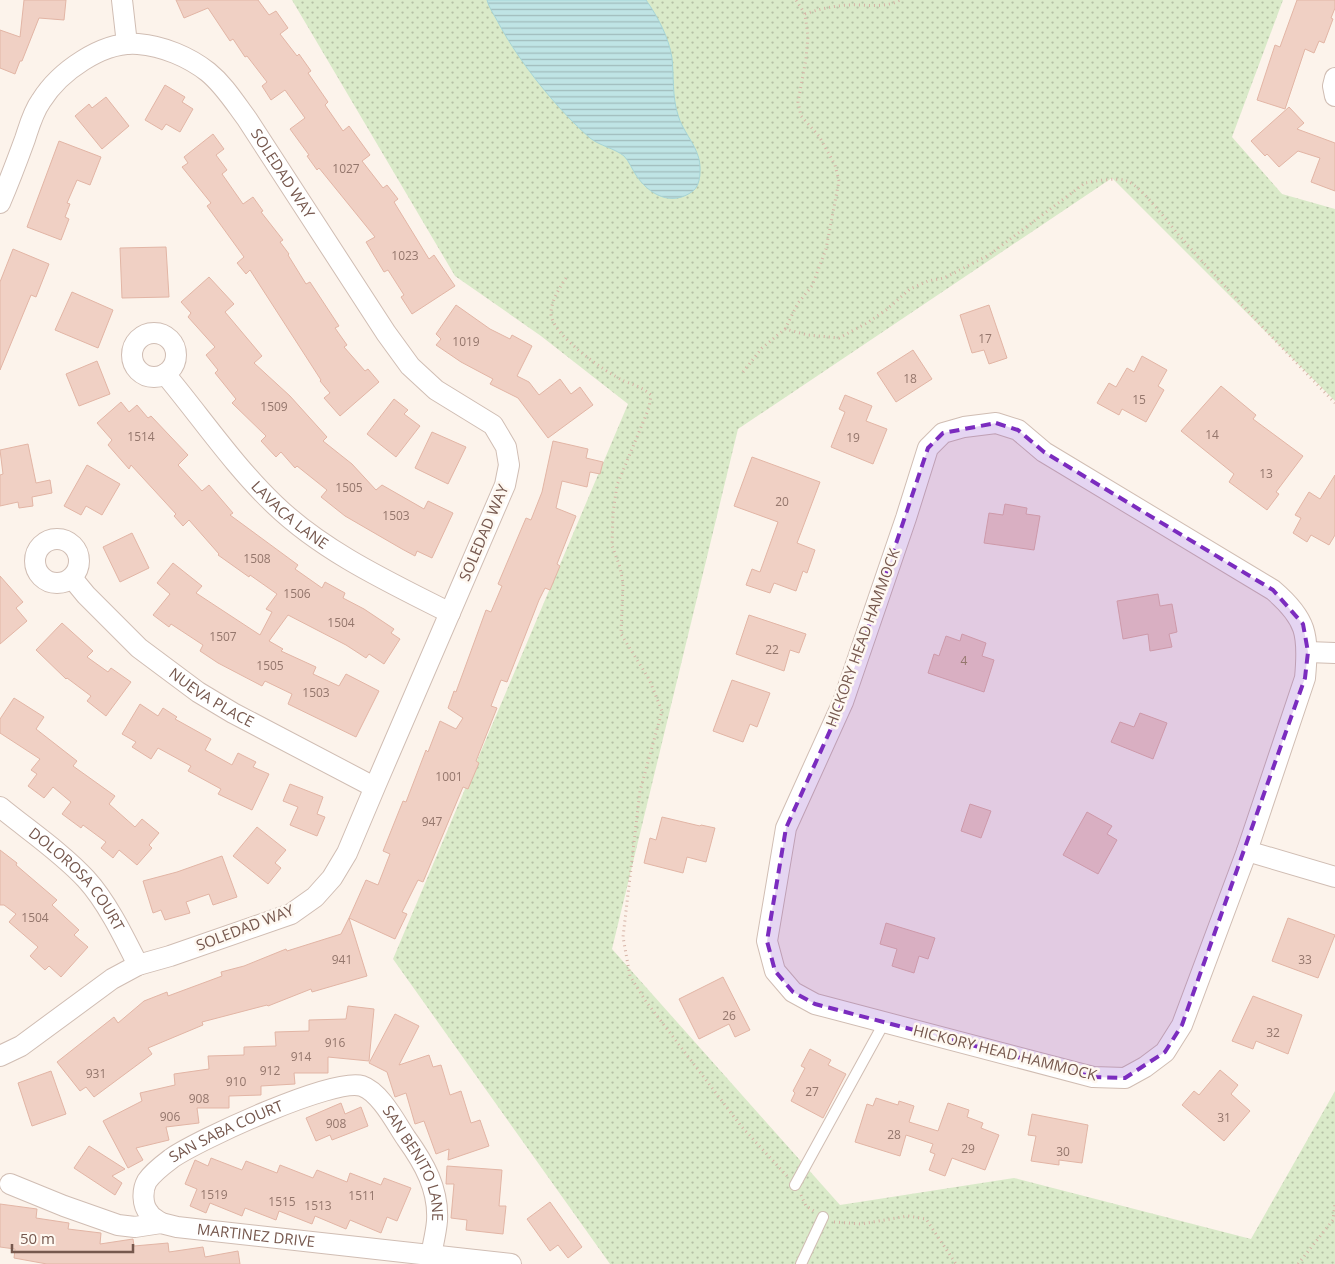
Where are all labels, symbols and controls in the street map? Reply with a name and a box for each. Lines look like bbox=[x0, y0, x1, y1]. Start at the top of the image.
street label: SOLEDAD WAY bbox=[247, 124, 320, 222]
house number: 1027 bbox=[332, 160, 360, 177]
house number: 1023 bbox=[391, 247, 419, 264]
house number: 17 bbox=[978, 330, 992, 347]
house number: 1019 bbox=[452, 333, 480, 350]
house number: 18 bbox=[903, 370, 917, 387]
house number: 15 bbox=[1132, 391, 1146, 408]
house number: 1509 bbox=[260, 398, 288, 415]
house number: 14 bbox=[1205, 426, 1219, 443]
house number: 1514 bbox=[127, 428, 155, 445]
house number: 19 bbox=[846, 429, 860, 446]
house number: 13 bbox=[1259, 465, 1273, 482]
street label: LAVACA LANE bbox=[247, 476, 333, 553]
house number: 1505 bbox=[335, 479, 363, 496]
street label: SOLEDAD WAY bbox=[454, 481, 513, 584]
house number: 20 bbox=[775, 493, 789, 510]
house number: 1503 bbox=[382, 507, 410, 524]
street label: HICKORY HEAD HAMMOCK bbox=[820, 545, 904, 730]
house number: 1508 bbox=[243, 550, 271, 567]
house number: 1506 bbox=[283, 585, 311, 602]
house number: 1504 bbox=[327, 614, 355, 631]
house number: 1507 bbox=[209, 628, 237, 645]
house number: 22 bbox=[765, 641, 779, 658]
house number: 4 bbox=[961, 652, 968, 669]
house number: 1505 bbox=[256, 657, 284, 674]
street label: NUEVA PLACE bbox=[165, 663, 258, 731]
house number: 1503 bbox=[302, 684, 330, 701]
house number: 1001 bbox=[435, 768, 463, 785]
house number: 947 bbox=[422, 813, 442, 830]
street label: DOLOROSA COURT bbox=[25, 822, 130, 934]
street label: SOLEDAD WAY bbox=[193, 899, 297, 955]
house number: 1504 bbox=[21, 909, 49, 926]
house number: 941 bbox=[332, 951, 352, 968]
house number: 33 bbox=[1298, 951, 1312, 968]
house number: 26 bbox=[722, 1007, 736, 1024]
street label: HICKORY HEAD HAMMOCK bbox=[911, 1020, 1100, 1085]
house number: 32 bbox=[1266, 1024, 1280, 1041]
house number: 916 bbox=[325, 1034, 345, 1051]
house number: 914 bbox=[291, 1048, 311, 1065]
house number: 912 bbox=[260, 1062, 280, 1079]
house number: 931 bbox=[86, 1065, 106, 1082]
house number: 910 bbox=[226, 1073, 246, 1090]
house number: 27 bbox=[805, 1083, 819, 1100]
house number: 908 bbox=[189, 1090, 209, 1107]
street label: SAN SABA COURT bbox=[165, 1095, 286, 1166]
street label: SAN BENITO LANE bbox=[379, 1101, 448, 1221]
house number: 906 bbox=[160, 1108, 180, 1125]
house number: 31 bbox=[1217, 1109, 1231, 1126]
house number: 908 bbox=[326, 1115, 346, 1132]
house number: 28 bbox=[887, 1126, 901, 1143]
house number: 29 bbox=[961, 1140, 975, 1157]
house number: 30 bbox=[1056, 1143, 1070, 1160]
house number: 1519 bbox=[200, 1186, 228, 1203]
house number: 1511 bbox=[348, 1187, 376, 1204]
house number: 1515 bbox=[268, 1193, 296, 1210]
house number: 1513 bbox=[304, 1197, 332, 1214]
street label: MARTINEZ DRIVE bbox=[196, 1218, 316, 1251]
scale bar bbox=[12, 1222, 134, 1254]
text: 50 m bbox=[20, 1228, 55, 1248]

